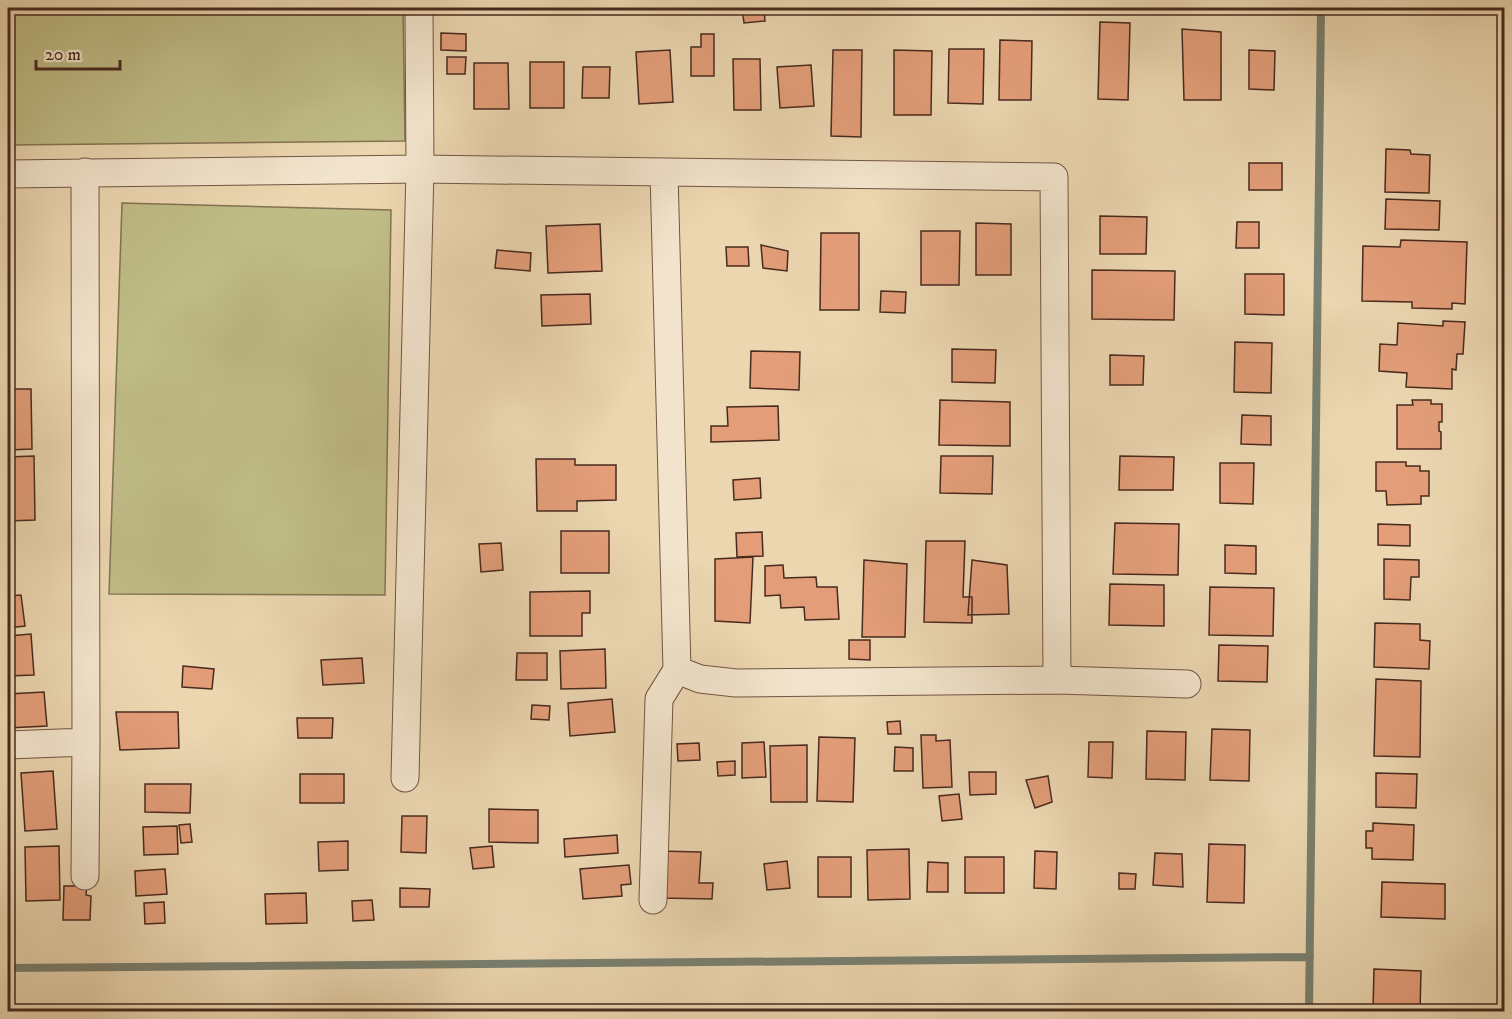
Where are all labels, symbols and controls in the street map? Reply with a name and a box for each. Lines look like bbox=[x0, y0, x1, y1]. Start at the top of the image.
scale bar bbox=[36, 33, 120, 71]
text: 20 m bbox=[45, 44, 81, 66]

